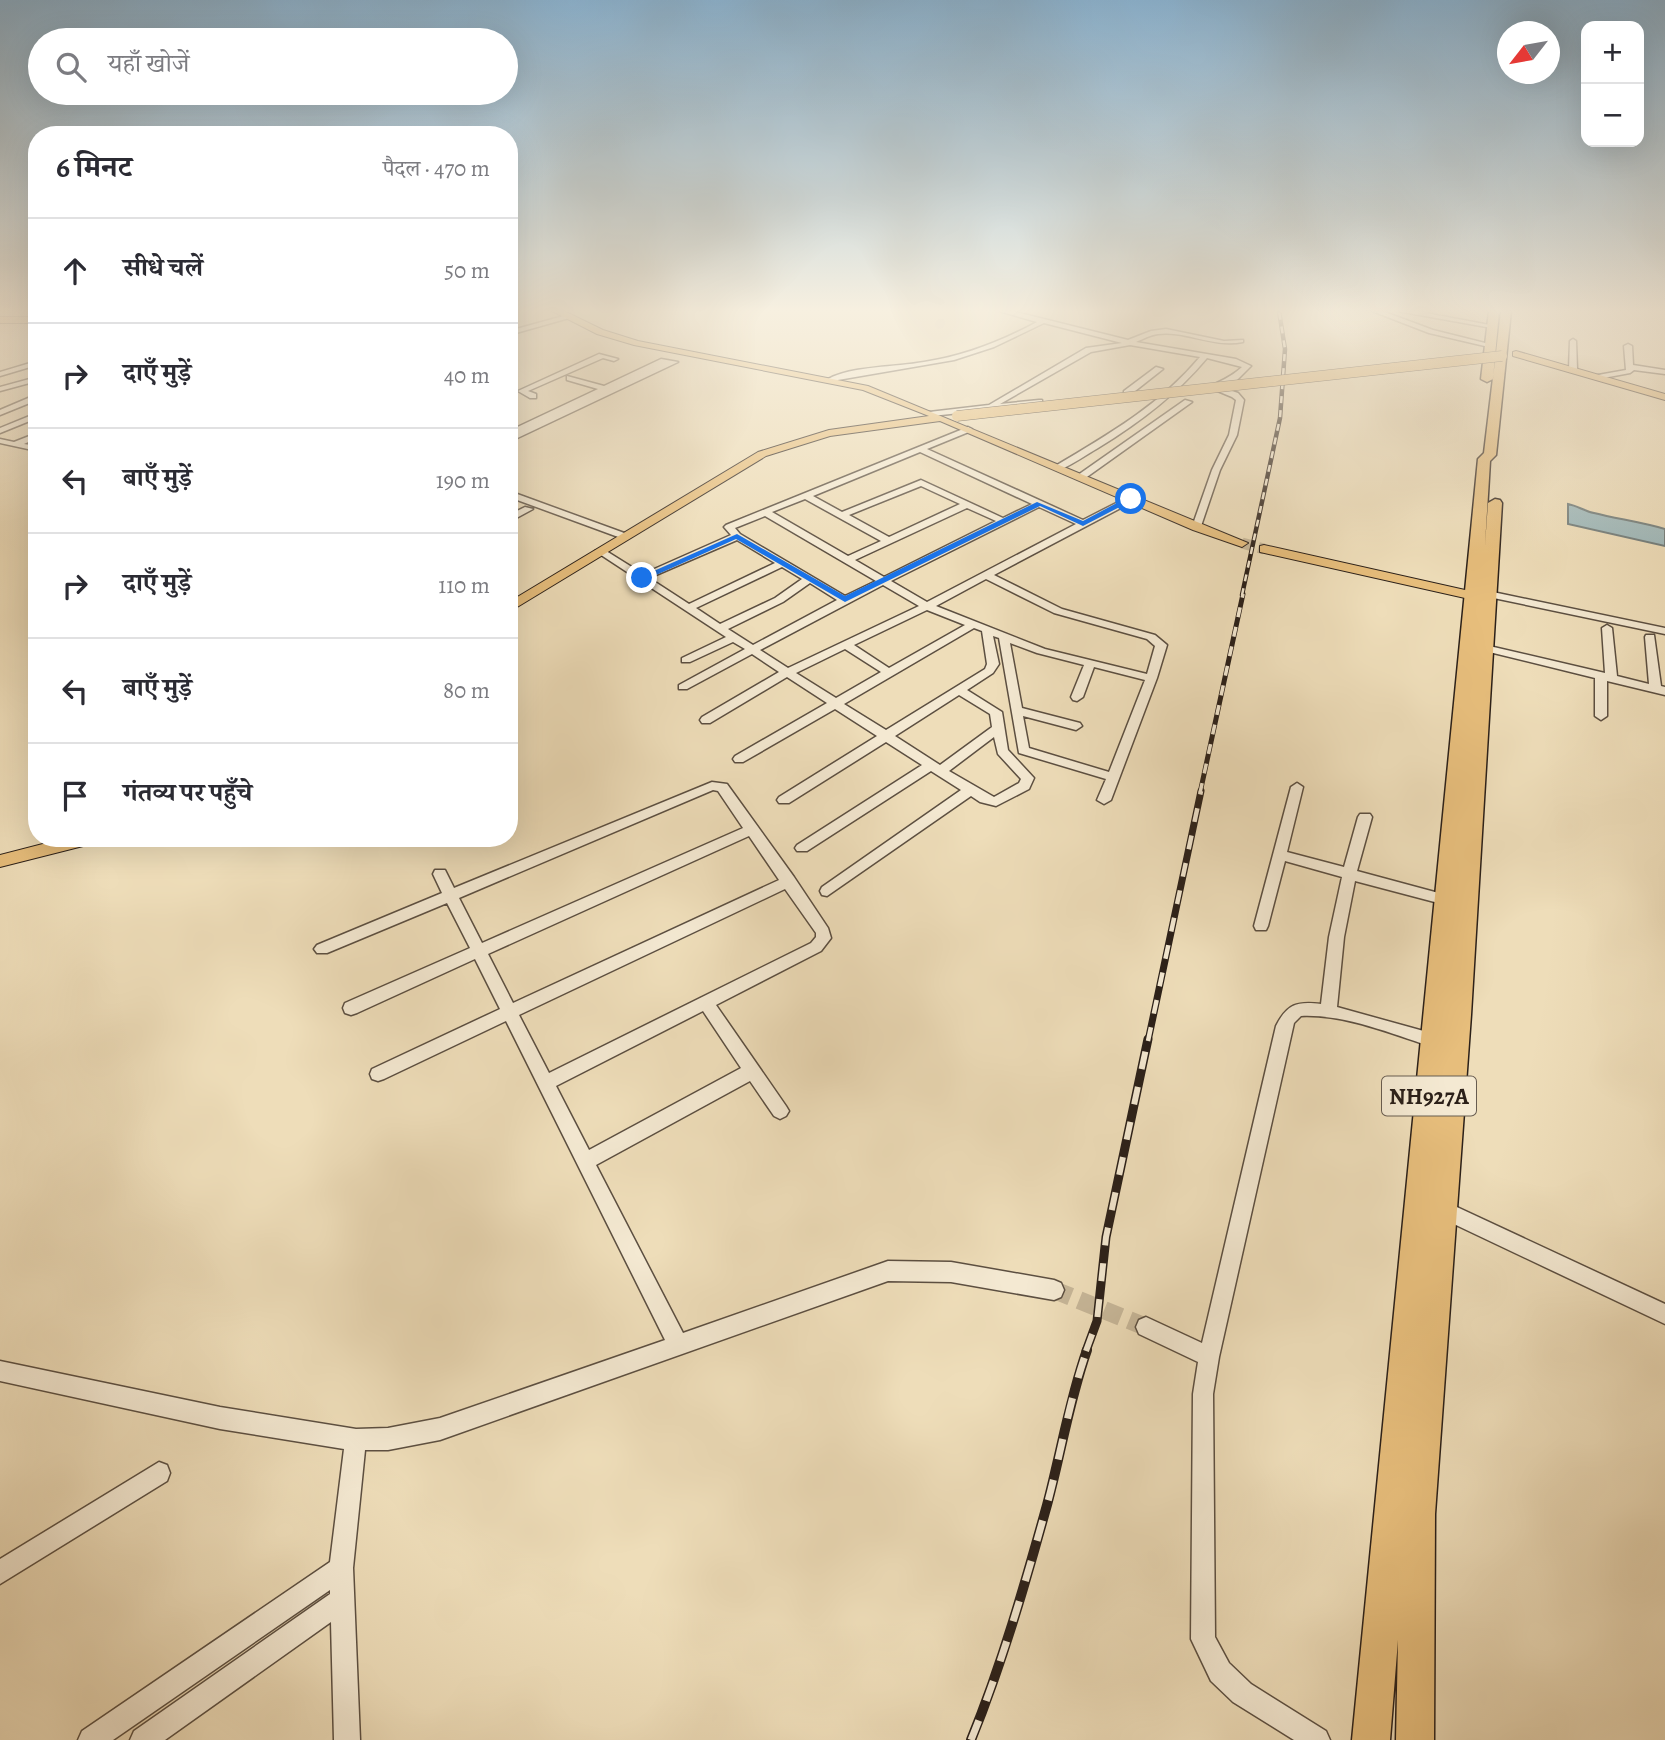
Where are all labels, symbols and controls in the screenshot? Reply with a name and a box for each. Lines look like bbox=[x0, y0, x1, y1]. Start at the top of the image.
north arrow bbox=[1497, 21, 1560, 84]
map controls bbox=[1581, 21, 1644, 147]
button: + bbox=[1581, 21, 1644, 84]
search box bbox=[28, 28, 518, 105]
text: यहाँ खोजें bbox=[108, 46, 189, 81]
icon: search bbox=[52, 48, 90, 86]
button: − bbox=[1581, 84, 1644, 147]
text: 6 मिनट bbox=[56, 147, 132, 187]
text: पैदल · 470 m bbox=[383, 153, 490, 184]
text: सीधे चलें bbox=[123, 250, 203, 285]
icon: ahead bbox=[56, 252, 94, 290]
text: 50 m bbox=[444, 255, 490, 286]
text: दाएँ मुड़ें bbox=[123, 355, 191, 390]
icon: right bbox=[56, 357, 94, 395]
text: 40 m bbox=[444, 360, 490, 391]
text: बाएँ मुड़ें bbox=[123, 460, 192, 495]
icon: left bbox=[56, 462, 94, 500]
text: 190 m bbox=[436, 465, 490, 496]
route start bbox=[1115, 483, 1146, 514]
route end bbox=[626, 562, 657, 593]
text: दाएँ मुड़ें bbox=[123, 565, 191, 600]
icon: right bbox=[56, 567, 94, 605]
text: 110 m bbox=[438, 570, 490, 601]
text: बाएँ मुड़ें bbox=[123, 670, 192, 705]
icon: left bbox=[56, 672, 94, 710]
text: 80 m bbox=[443, 675, 490, 706]
text: गंतव्य पर पहुँचे bbox=[123, 775, 252, 810]
icon: arrive bbox=[56, 777, 94, 815]
road number: NH927A bbox=[1382, 1077, 1476, 1116]

